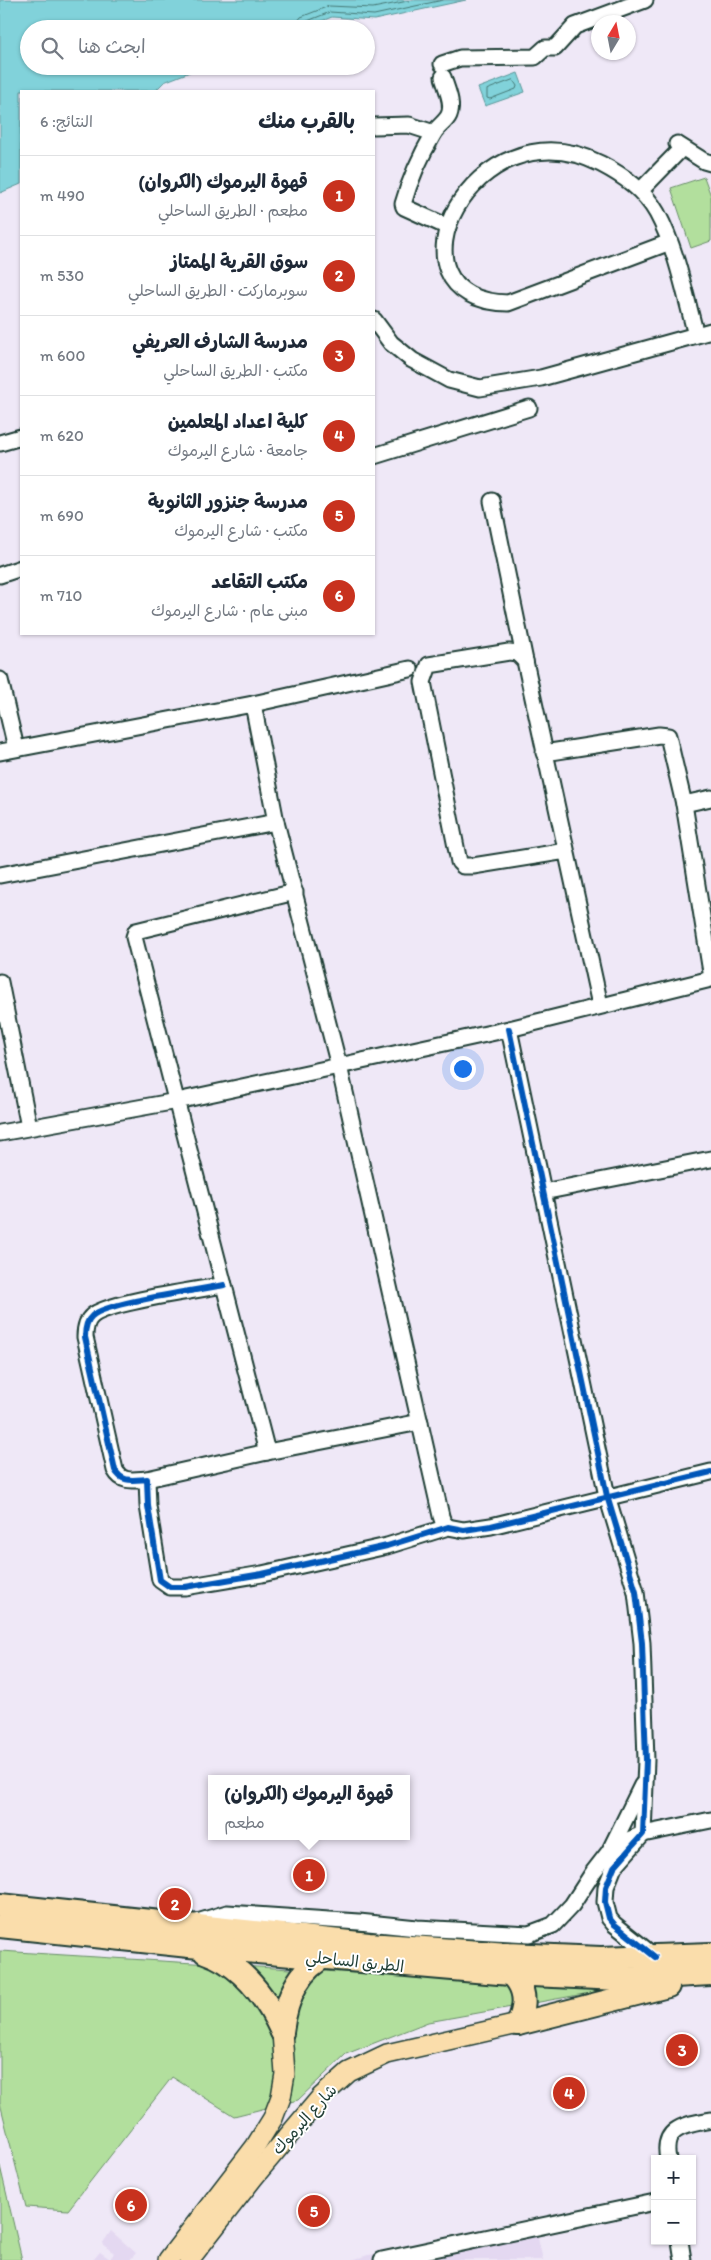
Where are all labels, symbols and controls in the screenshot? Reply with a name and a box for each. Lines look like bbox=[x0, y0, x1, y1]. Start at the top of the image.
north arrow bbox=[591, 15, 636, 60]
search box bbox=[20, 20, 375, 75]
icon: search bbox=[38, 34, 66, 62]
text: ابحث هنا bbox=[78, 35, 146, 58]
text: بالقرب منك bbox=[258, 108, 355, 133]
text: النتائج: 6 bbox=[40, 112, 93, 131]
text: قهوة اليرموك (الكروان) bbox=[138, 170, 308, 193]
text: 490 m bbox=[40, 186, 85, 205]
text: 1 bbox=[335, 186, 343, 205]
text: مطعم · الطريق الساحلي bbox=[158, 201, 308, 220]
text: سوق القرية الممتاز bbox=[171, 250, 308, 273]
text: 530 m bbox=[40, 266, 84, 285]
text: 2 bbox=[335, 266, 343, 285]
text: سوبرماركت · الطريق الساحلي bbox=[128, 281, 308, 300]
text: مدرسة الشارف العريفي bbox=[132, 330, 308, 353]
text: 600 m bbox=[40, 346, 85, 365]
text: 3 bbox=[335, 346, 343, 365]
text: مكتب · الطريق الساحلي bbox=[163, 361, 308, 380]
text: كلية اعداد المعلمين bbox=[168, 410, 308, 433]
text: 620 m bbox=[40, 426, 84, 445]
text: 4 bbox=[334, 426, 344, 445]
text: جامعة · شارع اليرموك bbox=[168, 441, 308, 460]
text: مدرسة جنزور الثانوية bbox=[148, 490, 308, 513]
text: 690 m bbox=[40, 506, 84, 525]
text: 5 bbox=[335, 506, 343, 525]
text: مكتب · شارع اليرموك bbox=[174, 521, 308, 540]
text: مكتب التقاعد bbox=[211, 570, 308, 593]
text: 710 m bbox=[40, 586, 82, 605]
text: 6 bbox=[335, 586, 343, 605]
text: مبنى عام · شارع اليرموك bbox=[151, 601, 308, 620]
your location bbox=[450, 1056, 476, 1082]
popup bbox=[208, 1775, 410, 1840]
text: قهوة اليرموك (الكروان) bbox=[224, 1782, 394, 1805]
text: مطعم bbox=[224, 1813, 265, 1832]
pin: 1 bbox=[293, 1856, 325, 1894]
pin: 2 bbox=[159, 1885, 191, 1923]
street label: الطريق الساحلي bbox=[304, 1947, 405, 1981]
pin: 3 bbox=[666, 2031, 698, 2069]
pin: 4 bbox=[553, 2074, 585, 2112]
street label: شارع اليرموك bbox=[268, 2080, 342, 2160]
map controls bbox=[651, 2155, 696, 2245]
button: + bbox=[651, 2155, 696, 2200]
pin: 6 bbox=[115, 2186, 147, 2224]
pin: 5 bbox=[298, 2192, 330, 2230]
button: − bbox=[651, 2200, 696, 2245]

